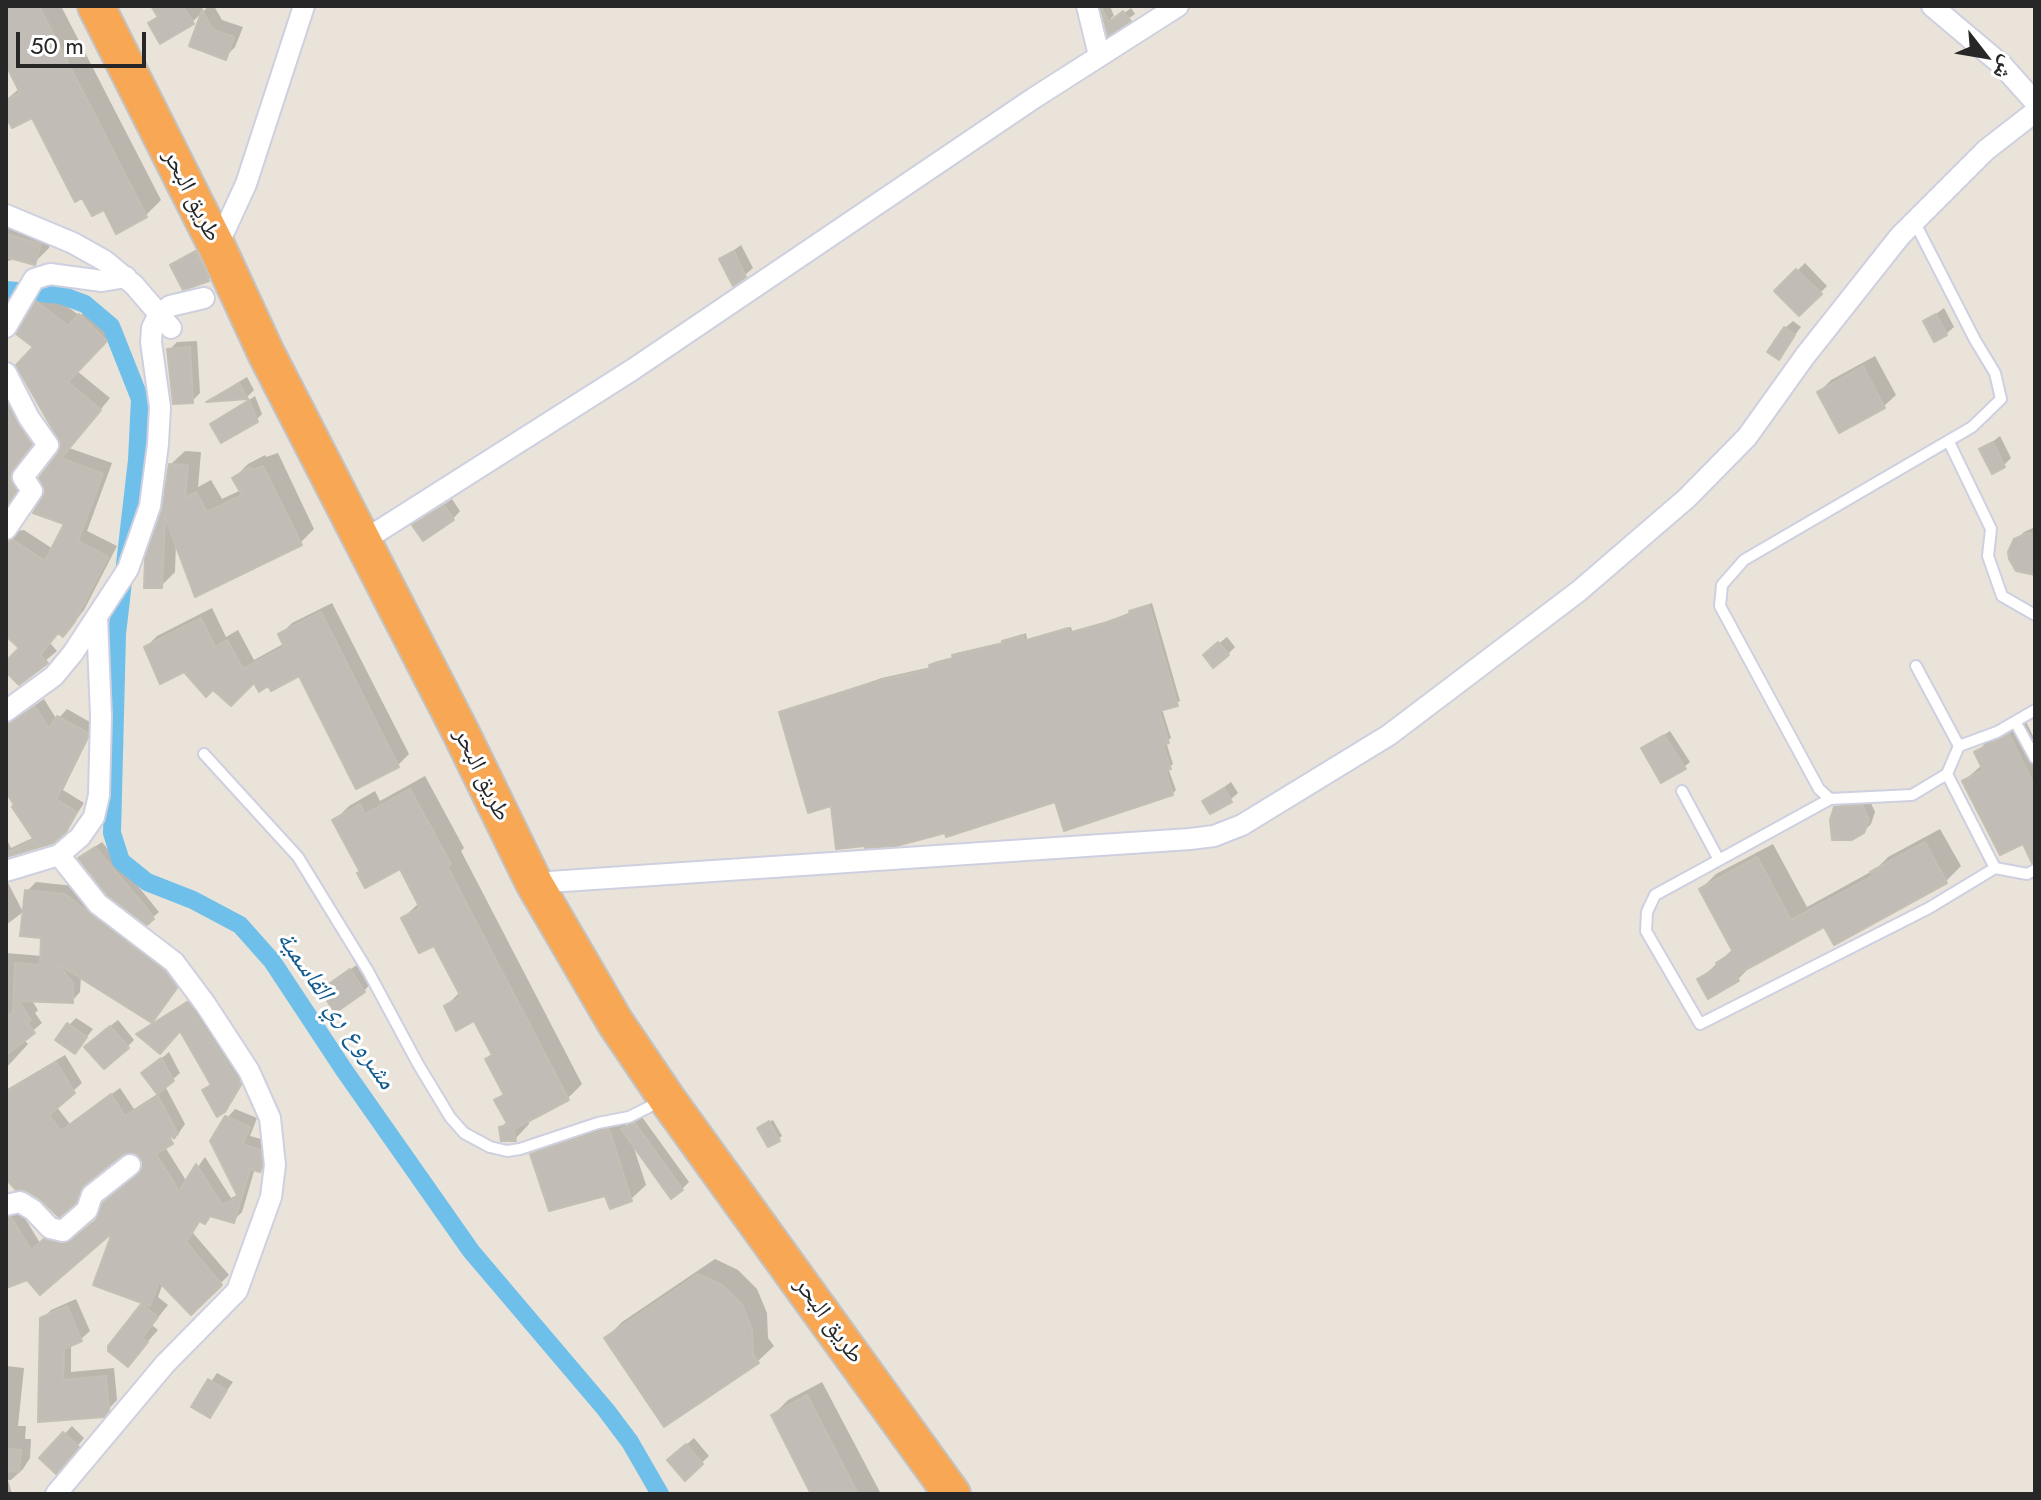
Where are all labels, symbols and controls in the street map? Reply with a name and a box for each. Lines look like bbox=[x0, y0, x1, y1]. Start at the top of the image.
scale bar bbox=[20, 16, 150, 66]
north arrow bbox=[1945, 16, 2025, 96]
text: 50 m bbox=[30, 28, 84, 63]
text: ش bbox=[1986, 50, 2025, 87]
street label: طريق البحر bbox=[156, 145, 226, 247]
street label: طريق البحر bbox=[446, 724, 516, 826]
water label: مشروع ري القاسمية bbox=[269, 926, 401, 1096]
street label: طريق البحر bbox=[787, 1272, 869, 1370]

